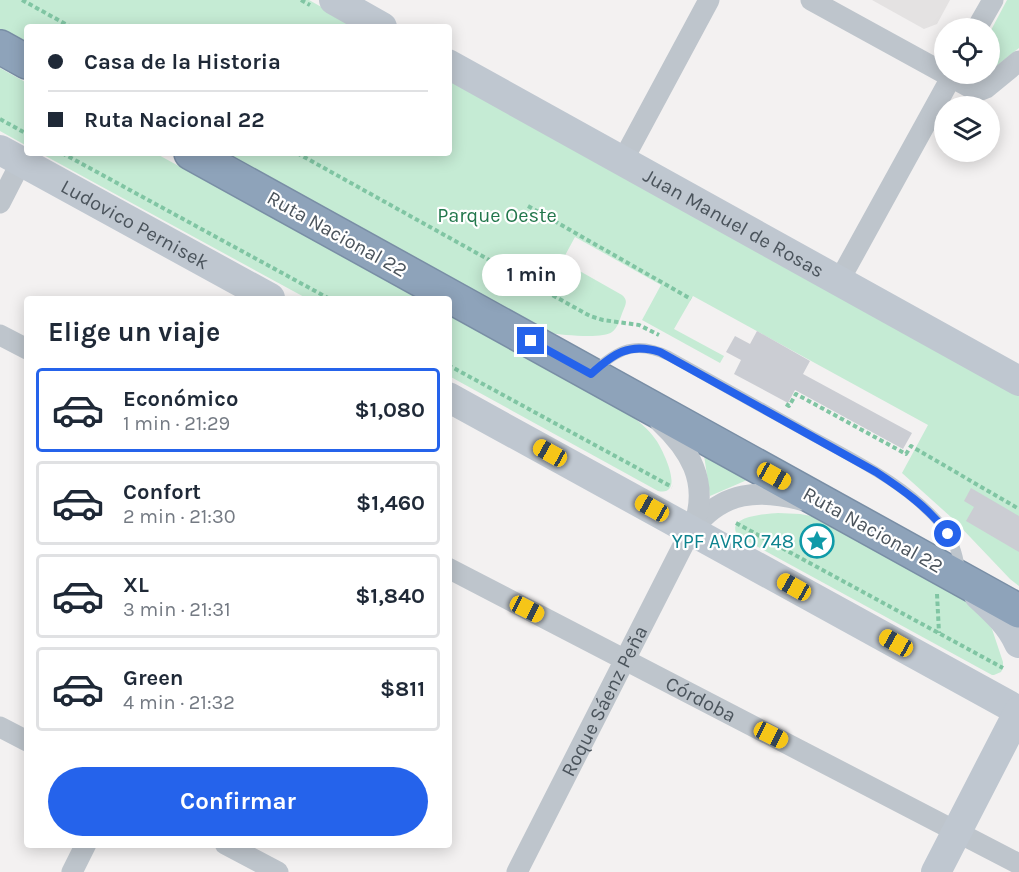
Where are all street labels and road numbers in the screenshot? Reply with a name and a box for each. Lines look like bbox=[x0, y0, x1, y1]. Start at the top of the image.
street label: Juan Manuel de Rosas bbox=[640, 163, 828, 282]
street label: Ludovico Pernisek bbox=[57, 174, 213, 274]
street label: Ruta Nacional 22 bbox=[263, 186, 411, 282]
street label: Ruta Nacional 22 bbox=[799, 482, 947, 578]
street label: Roque Sáenz Peña bbox=[556, 622, 652, 780]
street label: Córdoba bbox=[662, 671, 740, 727]

